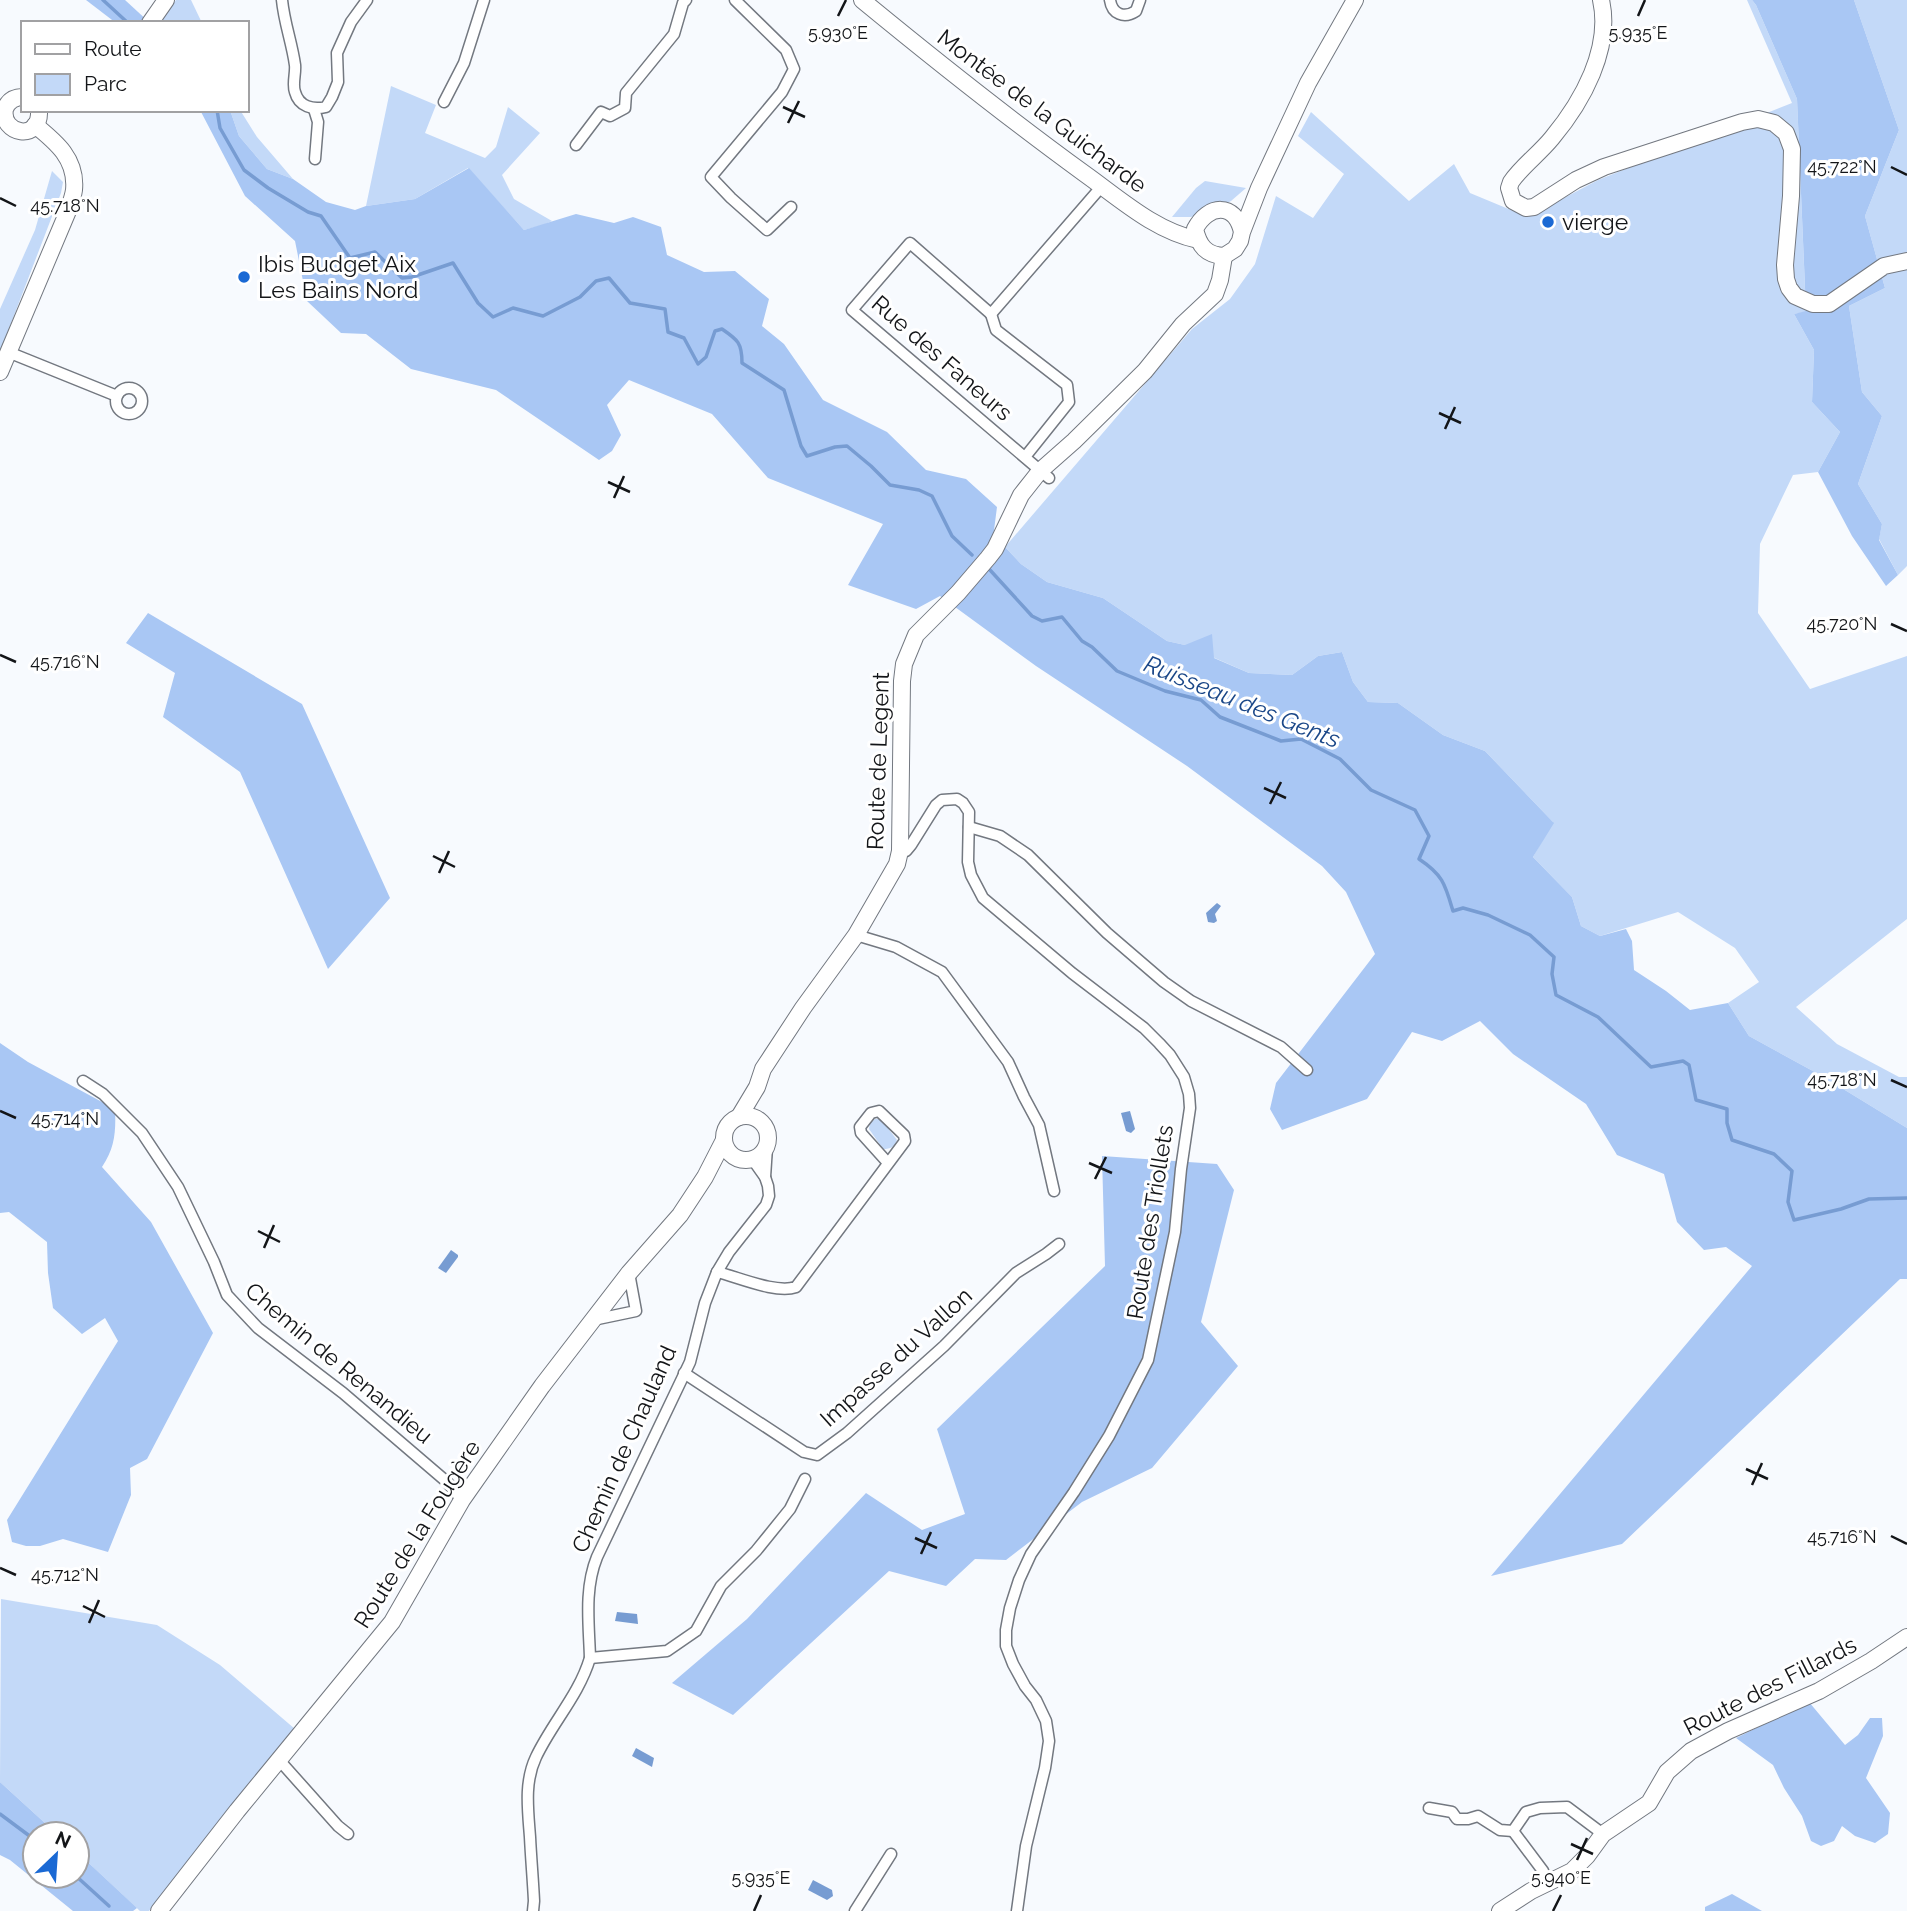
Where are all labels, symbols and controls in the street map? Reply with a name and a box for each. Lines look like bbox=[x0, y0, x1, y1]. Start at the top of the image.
legend bbox=[21, 21, 248, 112]
text: 5.930°E bbox=[808, 22, 868, 43]
text: 5.935°E bbox=[1609, 22, 1668, 43]
street label: Montée de la Guicharde bbox=[932, 23, 1152, 198]
text: Route bbox=[84, 36, 142, 61]
text: Parc bbox=[84, 71, 127, 96]
text: 45.722°N bbox=[1807, 156, 1877, 177]
text: 45.718°N bbox=[30, 195, 100, 216]
place label: vierge bbox=[1562, 208, 1628, 235]
marker: vierge bbox=[1540, 214, 1556, 230]
place label: Ibis Budget Aix Les Bains Nord bbox=[258, 250, 418, 303]
marker: Ibis Budget Aix Les Bains Nord bbox=[236, 269, 252, 285]
street label: Rue des Faneurs bbox=[867, 289, 1018, 426]
text: 45.720°N bbox=[1807, 613, 1877, 634]
water label: Ruisseau des Gents bbox=[1140, 649, 1344, 754]
text: 45.716°N bbox=[30, 651, 100, 672]
street label: Route de Legent bbox=[861, 671, 894, 850]
text: 45.718°N bbox=[1807, 1069, 1877, 1090]
text: 45.714°N bbox=[31, 1108, 99, 1129]
street label: Route des Triollets bbox=[1121, 1123, 1178, 1321]
street label: Chemin de Renandieu bbox=[240, 1277, 438, 1449]
street label: Impasse du Vallon bbox=[814, 1281, 977, 1432]
street label: Chemin de Chauland bbox=[566, 1341, 681, 1556]
street label: Route de la Fougère bbox=[348, 1435, 485, 1633]
text: 45.716°N bbox=[1807, 1526, 1877, 1547]
text: 45.712°N bbox=[31, 1564, 99, 1585]
street label: Route des Fillards bbox=[1679, 1630, 1861, 1741]
north arrow bbox=[21, 1820, 91, 1890]
text: N bbox=[52, 1827, 74, 1853]
text: 5.935°E bbox=[732, 1867, 791, 1888]
text: 5.940°E bbox=[1531, 1867, 1591, 1888]

